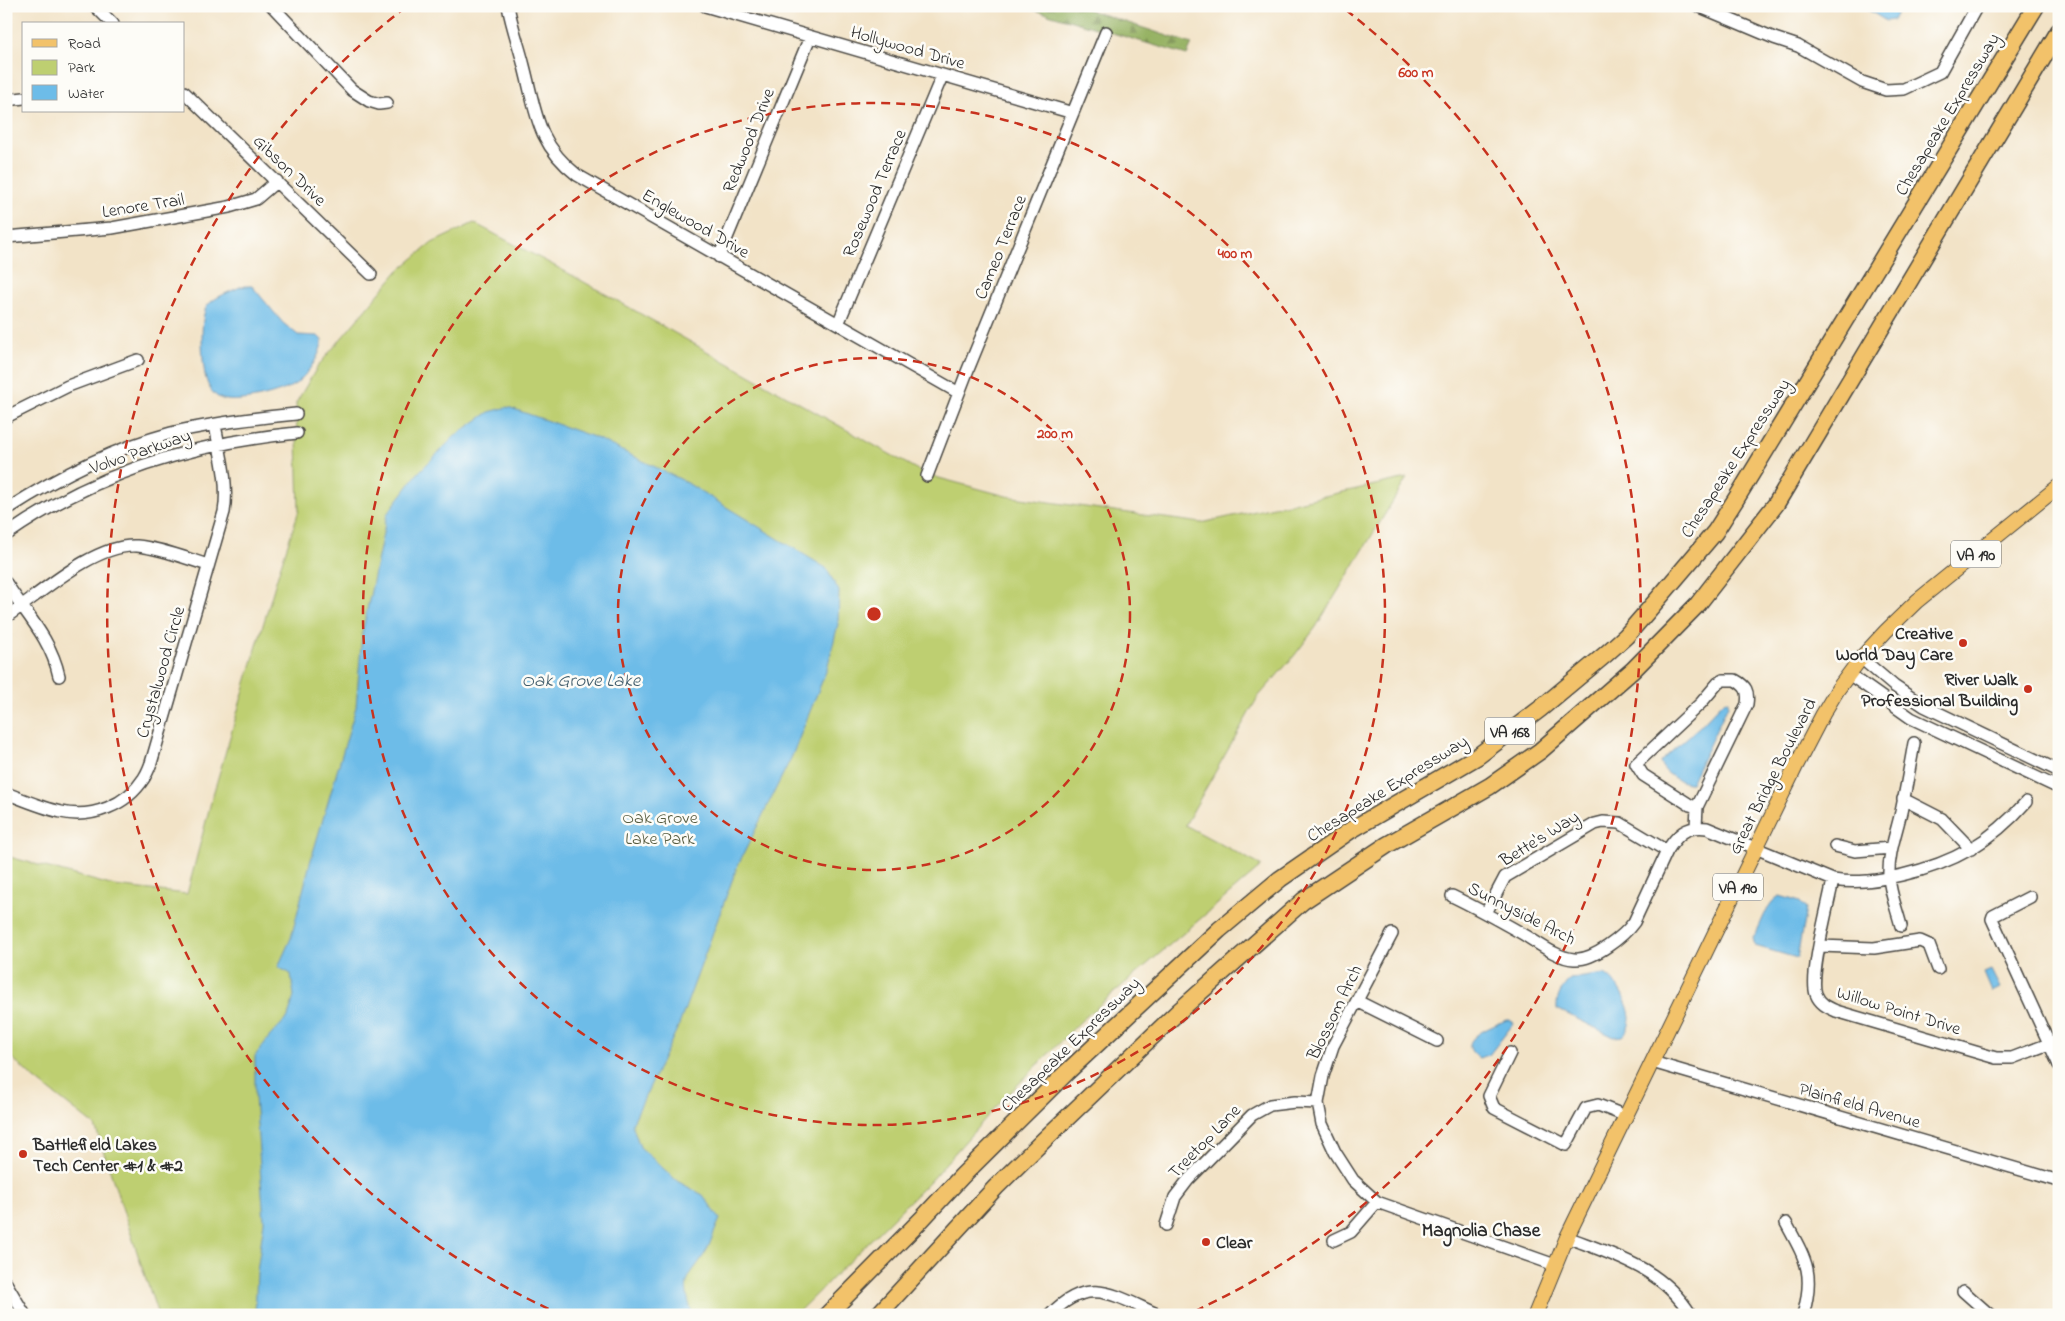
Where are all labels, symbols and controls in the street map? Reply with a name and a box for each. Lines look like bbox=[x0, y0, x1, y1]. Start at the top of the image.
street label: Hollywood Drive bbox=[847, 20, 969, 78]
legend bbox=[22, 22, 185, 112]
street label: Chesapeake Expressway bbox=[1890, 29, 2008, 201]
text: Road bbox=[68, 33, 101, 55]
text: Park bbox=[68, 57, 96, 79]
text: 600 m bbox=[1398, 62, 1434, 84]
text: Water bbox=[68, 83, 104, 105]
street label: Redwood Drive bbox=[717, 84, 783, 197]
street label: Rosewood Terrace bbox=[837, 125, 915, 262]
street label: Gibson Drive bbox=[246, 130, 332, 214]
street label: Englewood Drive bbox=[636, 183, 755, 268]
street label: Lenore Trail bbox=[100, 188, 186, 226]
street label: Cameo Terrace bbox=[969, 191, 1035, 304]
text: 400 m bbox=[1217, 243, 1253, 265]
street label: Chesapeake Expressway bbox=[1675, 374, 1798, 544]
street label: Volvo Parkway bbox=[86, 423, 195, 483]
text: 200 m bbox=[1036, 423, 1073, 445]
road number: VA 190 bbox=[1951, 540, 2001, 568]
street label: Crystalwood Circle bbox=[131, 603, 193, 742]
centre of rings bbox=[865, 605, 883, 623]
place label: Creative World Day Care bbox=[1836, 622, 1954, 670]
marker: Creative World Day Care bbox=[1957, 637, 1969, 649]
water label: Oak Grove Lake bbox=[522, 668, 642, 695]
place label: River Walk Professional Building bbox=[1861, 668, 2019, 716]
marker: River Walk Professional Building bbox=[2022, 683, 2034, 695]
street label: Great Bridge Boulevard bbox=[1723, 694, 1825, 860]
road number: VA 168 bbox=[1485, 718, 1535, 744]
street label: Chesapeake Expressway bbox=[1302, 729, 1474, 850]
street label: Bette's Way bbox=[1494, 805, 1585, 875]
park label: Oak Grove Lake Park bbox=[622, 806, 699, 853]
road number: VA 190 bbox=[1713, 874, 1763, 900]
street label: Sunnyside Arch bbox=[1463, 876, 1580, 953]
street label: Blossom Arch bbox=[1301, 961, 1370, 1066]
street label: Chesapeake Expressway bbox=[996, 972, 1147, 1119]
street label: Willow Point Drive bbox=[1833, 981, 1965, 1043]
street label: Plainfield Avenue bbox=[1796, 1077, 1924, 1137]
street label: Treetop Lane bbox=[1163, 1099, 1248, 1186]
place label: Battlefield Lakes Tech Center #1 & #2 bbox=[32, 1133, 183, 1180]
marker: Battlefield Lakes Tech Center #1 & #2 bbox=[17, 1148, 29, 1160]
district label: Magnolia Chase bbox=[1422, 1218, 1541, 1247]
place label: Clear bbox=[1216, 1231, 1253, 1257]
marker: Clear bbox=[1200, 1236, 1212, 1248]

